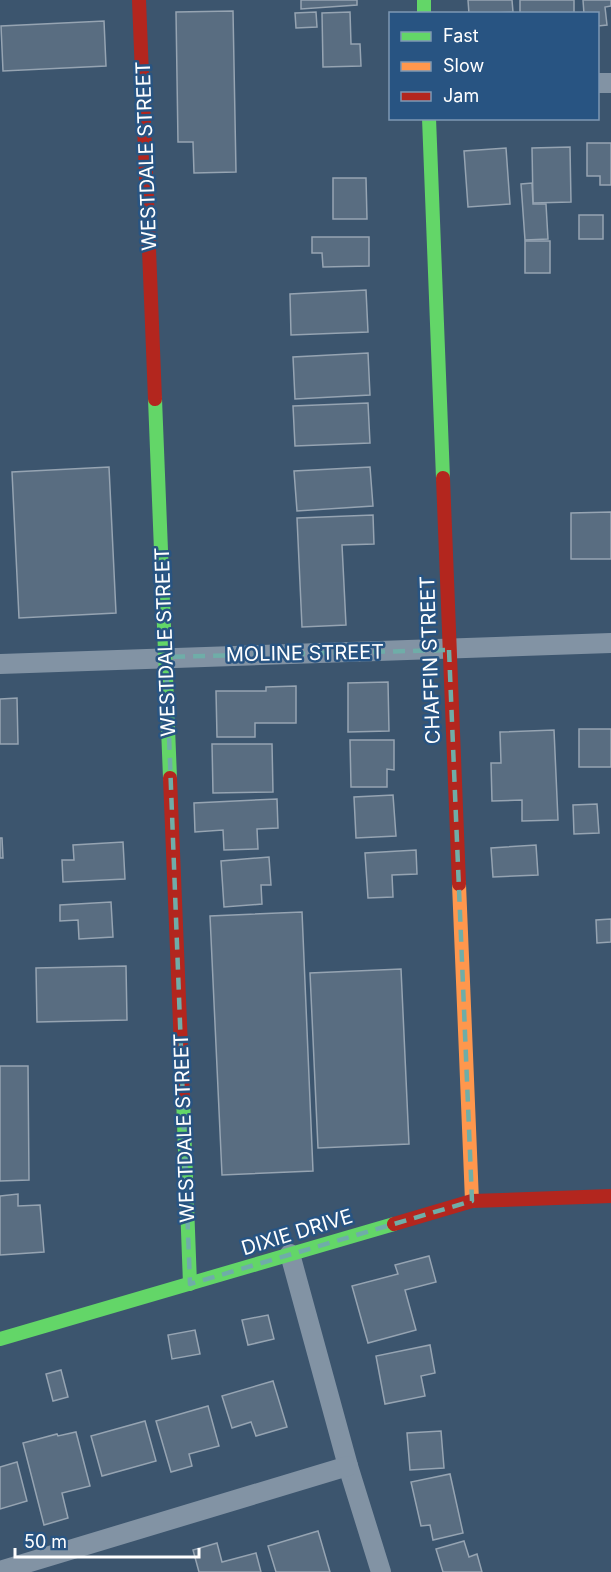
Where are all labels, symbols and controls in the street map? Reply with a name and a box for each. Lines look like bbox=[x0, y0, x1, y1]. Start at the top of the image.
legend bbox=[389, 12, 599, 120]
text: Fast bbox=[443, 25, 479, 46]
text: Slow bbox=[443, 55, 484, 76]
street label: WESTDALE STREET bbox=[131, 61, 161, 251]
text: Jam bbox=[443, 85, 479, 106]
street label: WESTDALE STREET bbox=[150, 547, 180, 737]
street label: CHAFFIN STREET bbox=[415, 575, 445, 745]
street label: MOLINE STREET bbox=[226, 640, 384, 666]
street label: WESTDALE STREET bbox=[169, 1033, 199, 1223]
street label: DIXIE DRIVE bbox=[239, 1204, 355, 1260]
scale bar bbox=[15, 1521, 200, 1559]
text: 50 m bbox=[24, 1531, 67, 1552]

